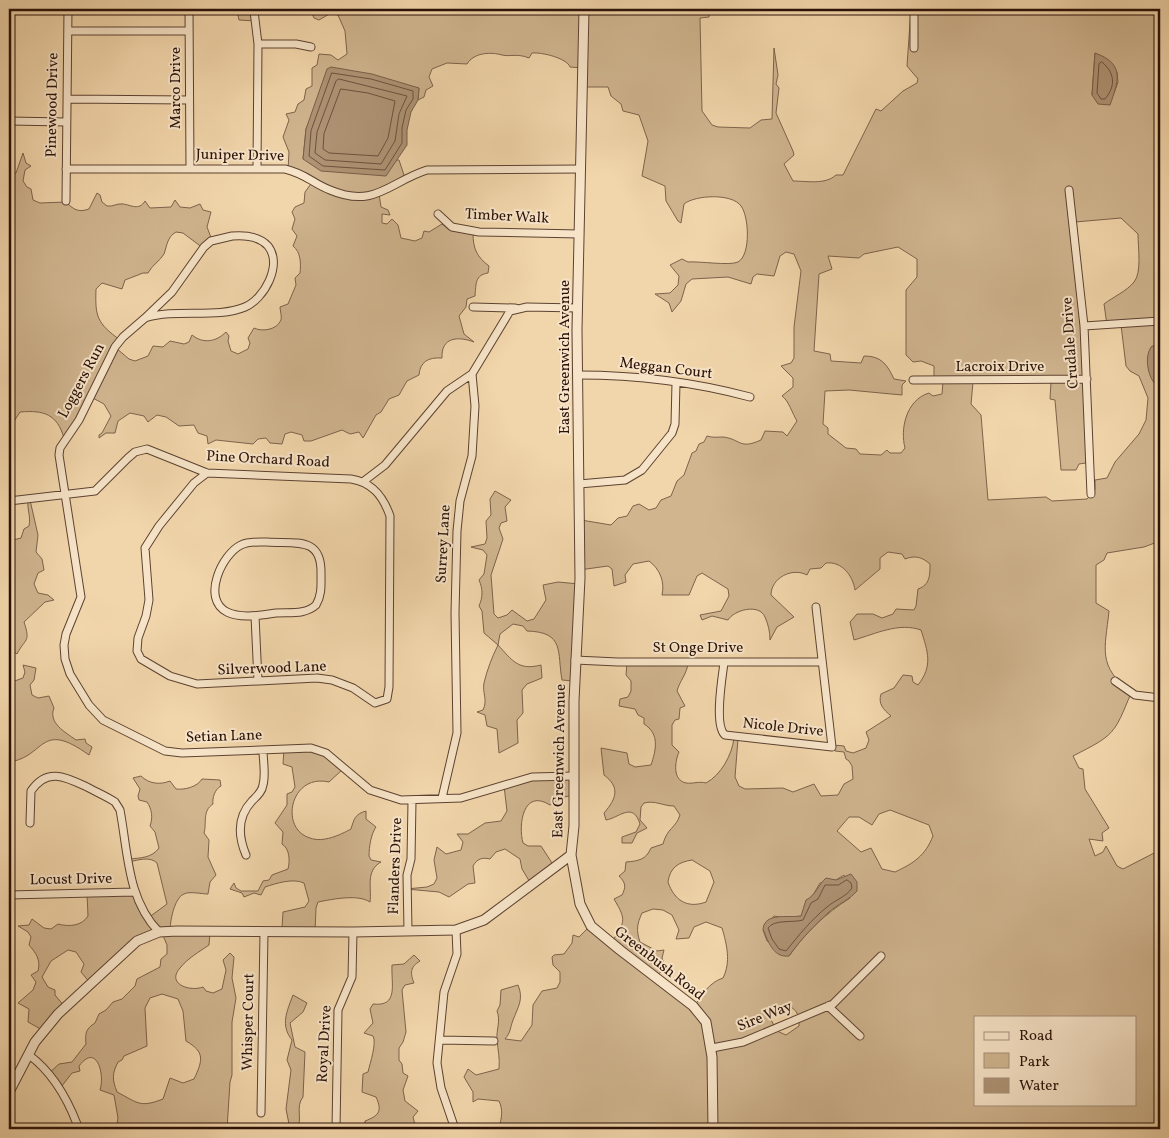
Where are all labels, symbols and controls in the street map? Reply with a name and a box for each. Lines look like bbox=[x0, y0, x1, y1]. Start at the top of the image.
street label: Marco Drive bbox=[166, 47, 187, 129]
street label: Pinewood Drive bbox=[42, 52, 64, 158]
street label: Juniper Drive bbox=[196, 145, 284, 167]
street label: Timber Walk bbox=[464, 204, 550, 230]
street label: East Greenwich Avenue bbox=[555, 280, 576, 434]
street label: Crudale Drive bbox=[1057, 297, 1085, 389]
street label: Loggers Run bbox=[53, 340, 111, 422]
street label: Meggan Court bbox=[618, 353, 714, 385]
street label: Lacroix Drive bbox=[956, 357, 1044, 378]
street label: Pine Orchard Road bbox=[206, 446, 330, 474]
street label: Surrey Lane bbox=[431, 504, 457, 584]
street label: St Onge Drive bbox=[653, 638, 743, 659]
street label: Silverwood Lane bbox=[217, 657, 327, 681]
street label: East Greenwich Avenue bbox=[548, 684, 572, 838]
street label: Nicole Drive bbox=[741, 713, 825, 743]
street label: Setian Lane bbox=[185, 725, 263, 749]
street label: Flanders Drive bbox=[384, 817, 408, 915]
street label: Locust Drive bbox=[29, 869, 113, 891]
street label: Greenbush Road bbox=[609, 922, 709, 1006]
street label: Whisper Court bbox=[238, 973, 260, 1071]
street label: Sire Way bbox=[734, 996, 796, 1038]
street label: Royal Drive bbox=[312, 1005, 338, 1083]
legend bbox=[974, 1016, 1136, 1106]
text: Road bbox=[1019, 1026, 1053, 1047]
text: Park bbox=[1019, 1052, 1050, 1073]
text: Water bbox=[1019, 1076, 1059, 1097]

